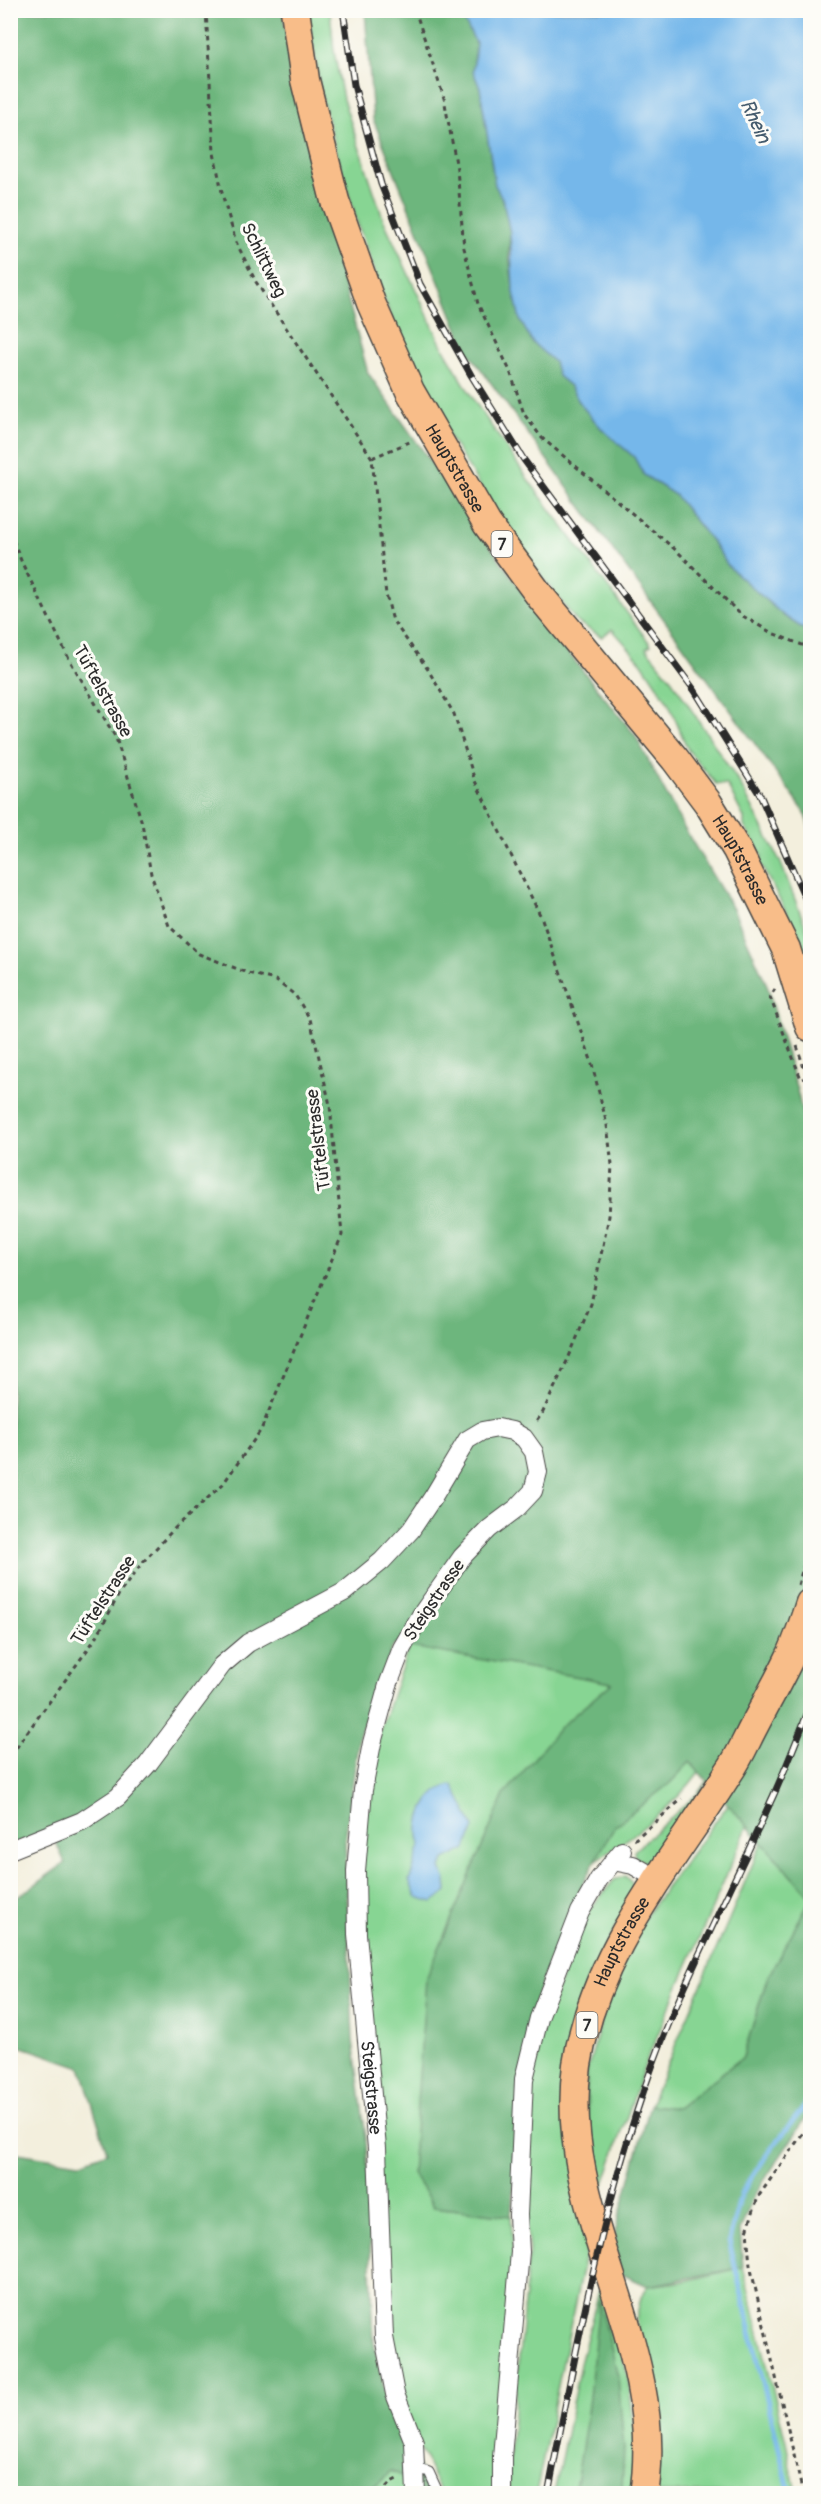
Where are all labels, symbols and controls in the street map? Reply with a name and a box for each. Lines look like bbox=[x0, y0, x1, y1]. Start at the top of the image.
water label: Rhein bbox=[735, 95, 777, 149]
street label: Schlittweg bbox=[236, 219, 291, 301]
street label: Hauptstrasse bbox=[419, 420, 489, 517]
road number: 7 bbox=[492, 531, 512, 557]
street label: Tüftelstrasse bbox=[68, 641, 137, 742]
street label: Hauptstrasse bbox=[706, 811, 773, 909]
street label: Tüftelstrasse bbox=[301, 1088, 336, 1192]
street label: Tüftelstrasse bbox=[66, 1551, 141, 1649]
street label: Steigstrasse bbox=[399, 1555, 470, 1646]
street label: Hauptstrasse bbox=[589, 1893, 656, 1991]
road number: 7 bbox=[576, 2012, 598, 2038]
street label: Steigstrasse bbox=[355, 2040, 387, 2136]

